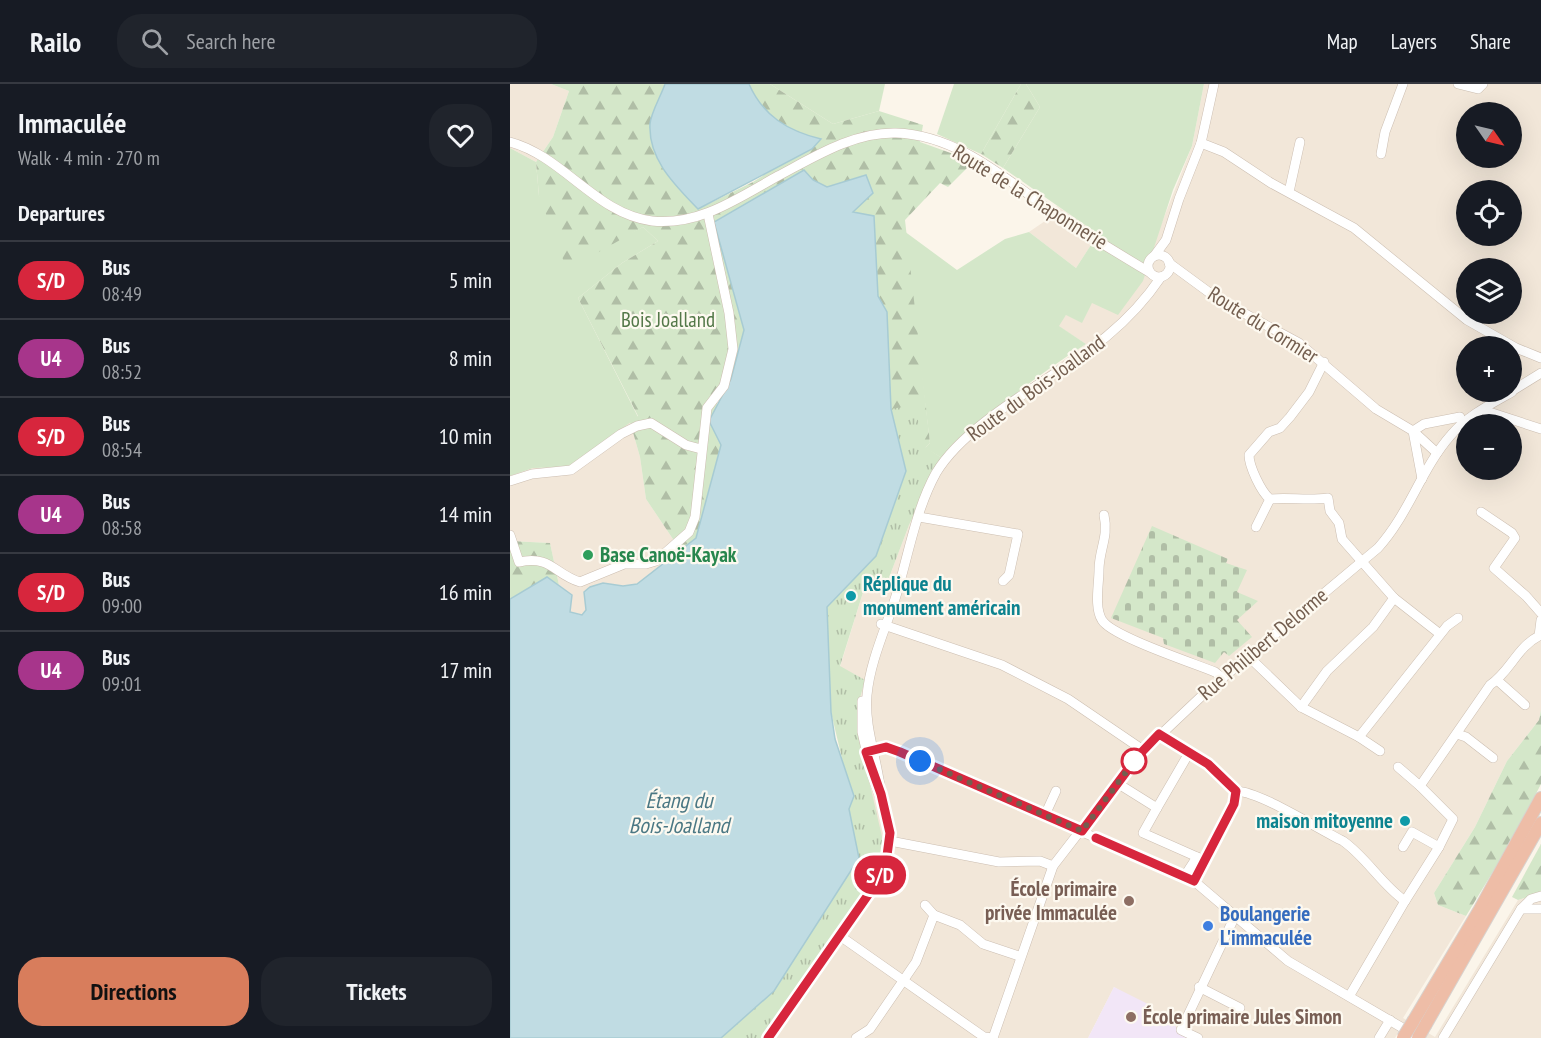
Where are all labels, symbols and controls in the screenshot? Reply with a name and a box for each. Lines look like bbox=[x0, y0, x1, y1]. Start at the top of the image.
search box bbox=[117, 14, 537, 68]
text: Railo bbox=[30, 23, 81, 60]
icon: search bbox=[138, 25, 171, 58]
text: Search here bbox=[186, 27, 276, 55]
text: Map bbox=[1327, 28, 1358, 55]
text: Layers bbox=[1391, 28, 1437, 55]
text: Share bbox=[1470, 28, 1511, 55]
north arrow bbox=[1456, 102, 1522, 168]
map controls bbox=[1456, 102, 1522, 480]
text: Immaculée bbox=[18, 104, 126, 141]
button: heart bbox=[429, 104, 492, 167]
street label: Route de la Chaponnerie bbox=[948, 138, 1113, 255]
text: Walk · 4 min · 270 m bbox=[18, 145, 160, 171]
button: locate bbox=[1456, 180, 1522, 246]
text: Departures bbox=[18, 199, 105, 227]
text: Bus bbox=[102, 253, 130, 281]
button: layers bbox=[1456, 258, 1522, 324]
text: 5 min bbox=[449, 266, 492, 294]
text: S/D bbox=[37, 267, 65, 294]
street label: Route du Cormier bbox=[1203, 280, 1324, 369]
text: 08:49 bbox=[102, 281, 142, 307]
park label: Bois Joalland bbox=[621, 306, 715, 333]
street label: Route du Bois-Joalland bbox=[961, 328, 1110, 447]
text: Bus bbox=[102, 331, 130, 359]
button: + bbox=[1456, 336, 1522, 402]
text: 8 min bbox=[449, 344, 492, 372]
text: U4 bbox=[41, 345, 61, 372]
text: 08:52 bbox=[102, 359, 142, 385]
text: Bus bbox=[102, 409, 130, 437]
button: − bbox=[1456, 414, 1522, 480]
text: 10 min bbox=[439, 422, 492, 450]
text: S/D bbox=[37, 423, 65, 450]
text: 08:54 bbox=[102, 437, 142, 463]
text: Bus bbox=[102, 487, 130, 515]
text: 14 min bbox=[439, 500, 492, 528]
text: U4 bbox=[41, 501, 61, 528]
text: 08:58 bbox=[102, 515, 142, 541]
place label: Base Canoë-Kayak bbox=[600, 541, 737, 568]
marker: Base Canoë-Kayak bbox=[581, 548, 595, 562]
text: Bus bbox=[102, 565, 130, 593]
place label: Réplique du monument américain bbox=[863, 570, 1020, 621]
text: 16 min bbox=[439, 578, 492, 606]
text: S/D bbox=[37, 579, 65, 606]
street label: Rue Philibert Delorme bbox=[1192, 582, 1333, 706]
marker: Réplique du monument américain bbox=[844, 589, 858, 603]
text: 09:00 bbox=[102, 593, 142, 619]
text: Bus bbox=[102, 643, 130, 671]
text: 17 min bbox=[440, 656, 492, 684]
text: U4 bbox=[41, 657, 61, 684]
text: 09:01 bbox=[102, 671, 142, 697]
your location bbox=[905, 746, 935, 776]
unlabelled marker bbox=[1121, 748, 1147, 774]
water label: Étang du Bois-Joalland bbox=[629, 786, 733, 839]
place label: maison mitoyenne bbox=[1256, 807, 1393, 834]
marker: maison mitoyenne bbox=[1398, 814, 1412, 828]
line badge: S/D bbox=[846, 856, 914, 894]
text: S/D bbox=[866, 862, 894, 889]
place label: École primaire privée Immaculée bbox=[985, 875, 1117, 926]
marker: École primaire privée Immaculée bbox=[1122, 894, 1136, 908]
place label: Boulangerie L'immaculée bbox=[1220, 900, 1312, 951]
marker: Boulangerie L'immaculée bbox=[1201, 919, 1215, 933]
button: Directions bbox=[18, 957, 249, 1026]
button: Tickets bbox=[261, 957, 492, 1026]
place label: École primaire Jules Simon bbox=[1143, 1003, 1342, 1030]
marker: École primaire Jules Simon bbox=[1124, 1010, 1138, 1024]

